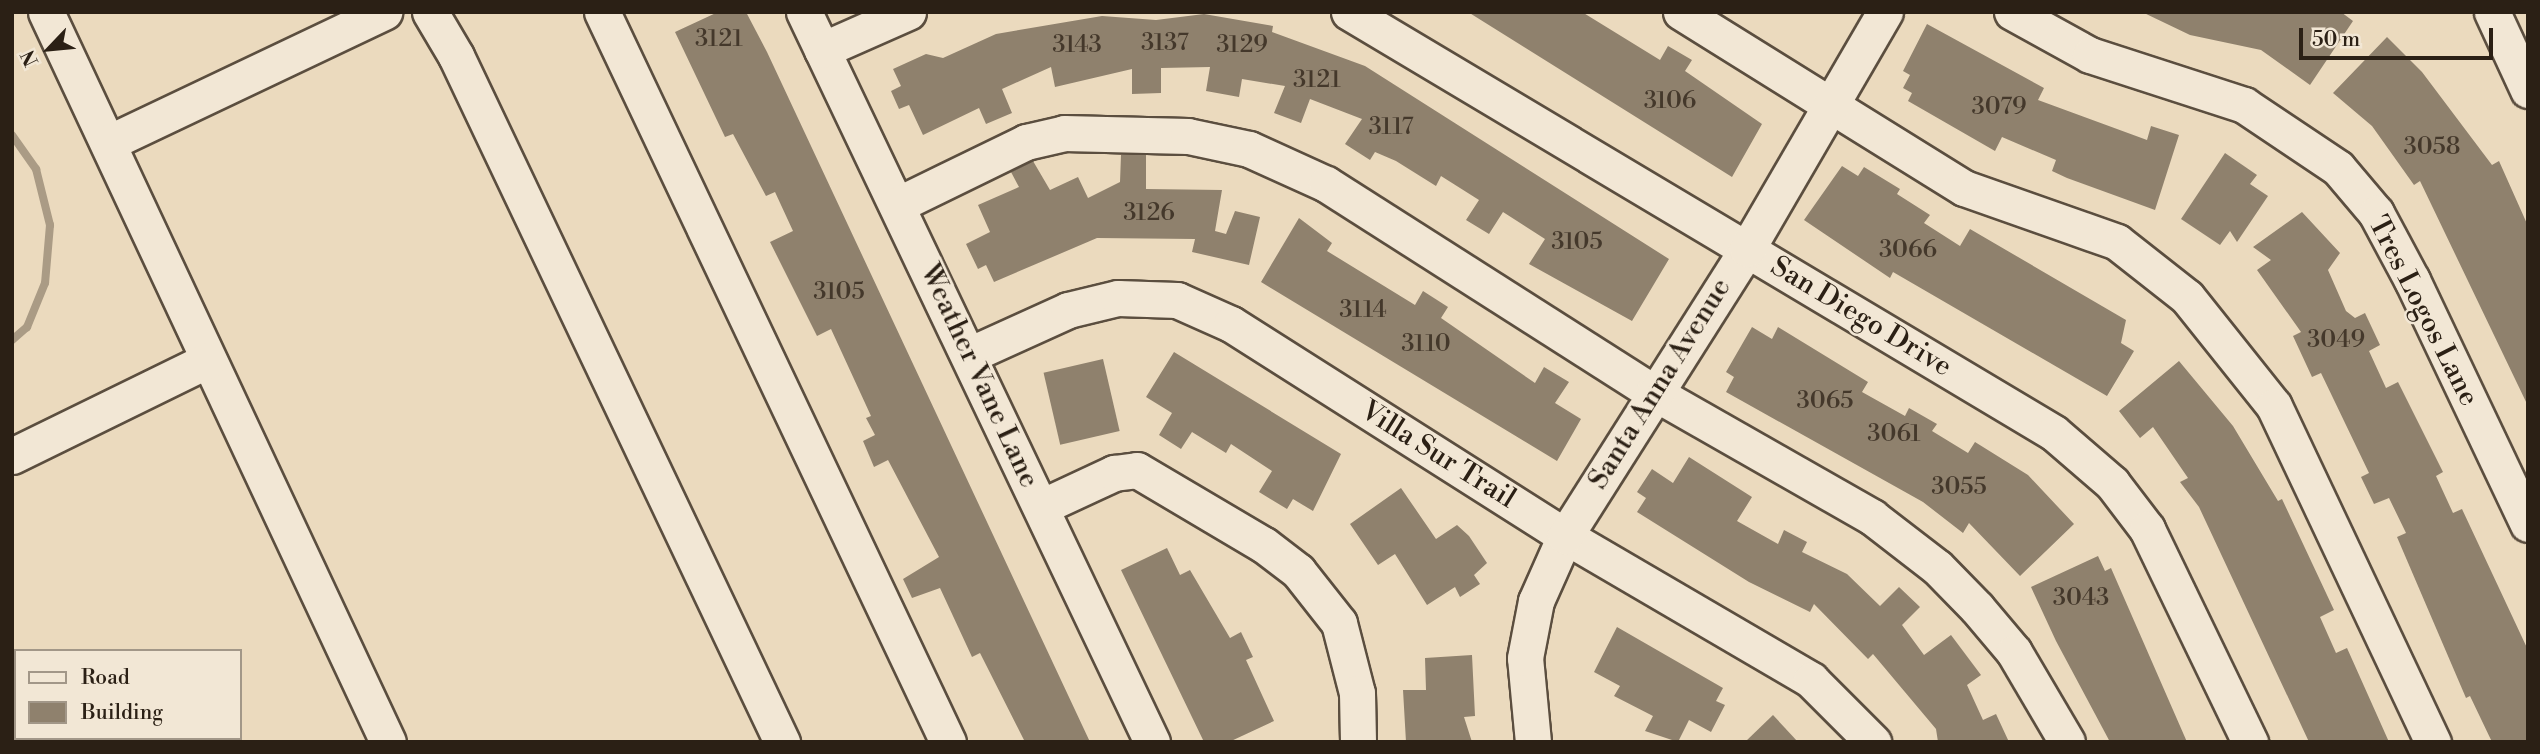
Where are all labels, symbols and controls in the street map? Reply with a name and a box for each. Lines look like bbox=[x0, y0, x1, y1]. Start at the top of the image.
north arrow bbox=[14, 14, 84, 84]
scale bar bbox=[2302, 14, 2496, 58]
house number: 3121 bbox=[695, 26, 743, 54]
text: 50 m bbox=[2312, 27, 2360, 53]
house number: 3137 bbox=[1141, 30, 1189, 58]
house number: 3143 bbox=[1052, 32, 1102, 60]
house number: 3129 bbox=[1216, 32, 1268, 60]
text: N bbox=[16, 46, 44, 70]
house number: 3121 bbox=[1293, 67, 1341, 95]
house number: 3106 bbox=[1644, 88, 1696, 116]
house number: 3079 bbox=[1971, 94, 2027, 122]
house number: 3117 bbox=[1369, 114, 1413, 142]
house number: 3058 bbox=[2403, 134, 2461, 162]
house number: 3126 bbox=[1123, 200, 1175, 228]
street label: Tres Logos Lane bbox=[2361, 210, 2485, 412]
house number: 3105 bbox=[1551, 229, 1603, 257]
house number: 3066 bbox=[1879, 237, 1937, 265]
street label: San Diego Drive bbox=[1764, 250, 1958, 384]
street label: Weather Vane Lane bbox=[912, 259, 1046, 493]
street label: Santa Anna Avenue bbox=[1582, 272, 1738, 496]
house number: 3105 bbox=[813, 279, 865, 307]
house number: 3114 bbox=[1339, 297, 1387, 325]
house number: 3049 bbox=[2307, 327, 2365, 355]
house number: 3110 bbox=[1401, 331, 1451, 359]
house number: 3065 bbox=[1797, 388, 1853, 416]
street label: Villa Sur Trail bbox=[1354, 394, 1522, 516]
house number: 3061 bbox=[1867, 421, 1921, 449]
house number: 3055 bbox=[1931, 474, 1987, 502]
house number: 3043 bbox=[2053, 585, 2109, 613]
legend bbox=[14, 649, 242, 740]
text: Road bbox=[81, 665, 130, 691]
text: Building bbox=[81, 700, 163, 726]

